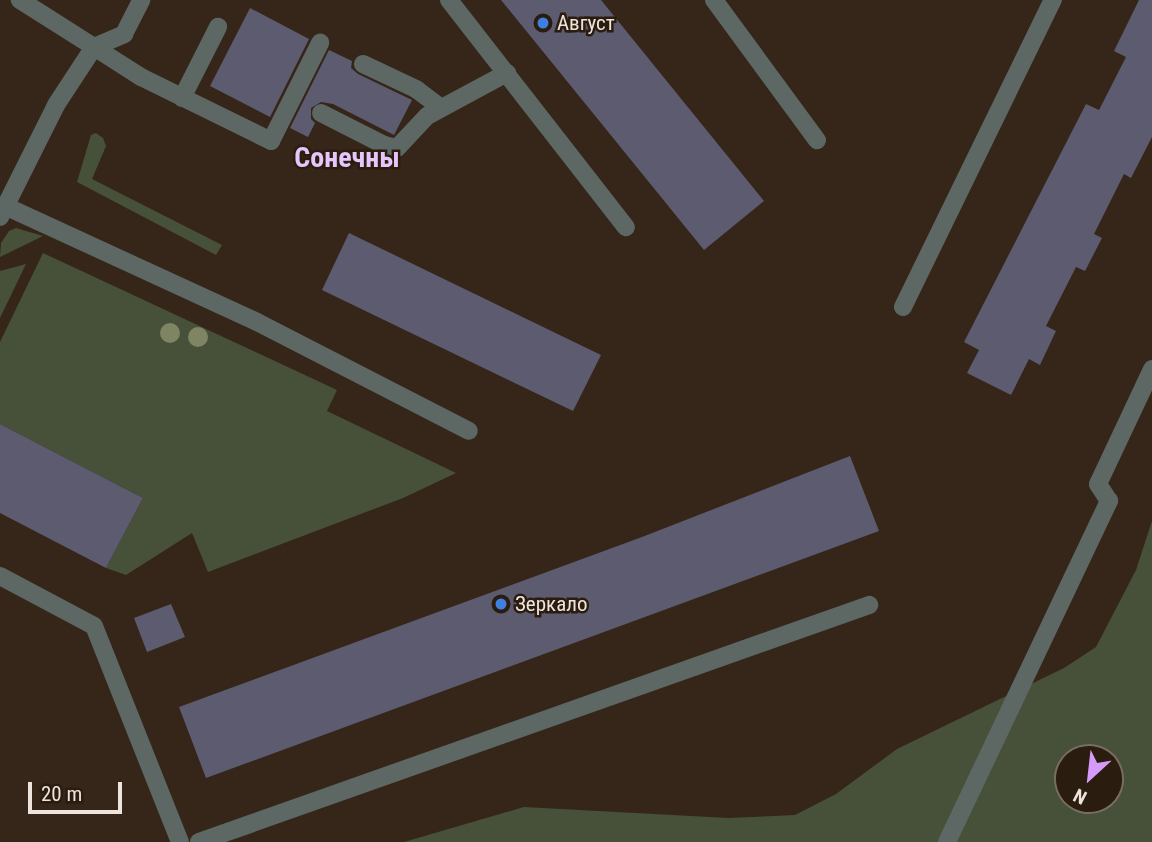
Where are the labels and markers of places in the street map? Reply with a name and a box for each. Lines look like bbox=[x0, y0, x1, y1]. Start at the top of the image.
place label: Август bbox=[557, 10, 615, 36]
marker: Август bbox=[535, 15, 551, 31]
place label: Зеркало bbox=[515, 591, 587, 617]
marker: Зеркало bbox=[493, 596, 509, 612]

